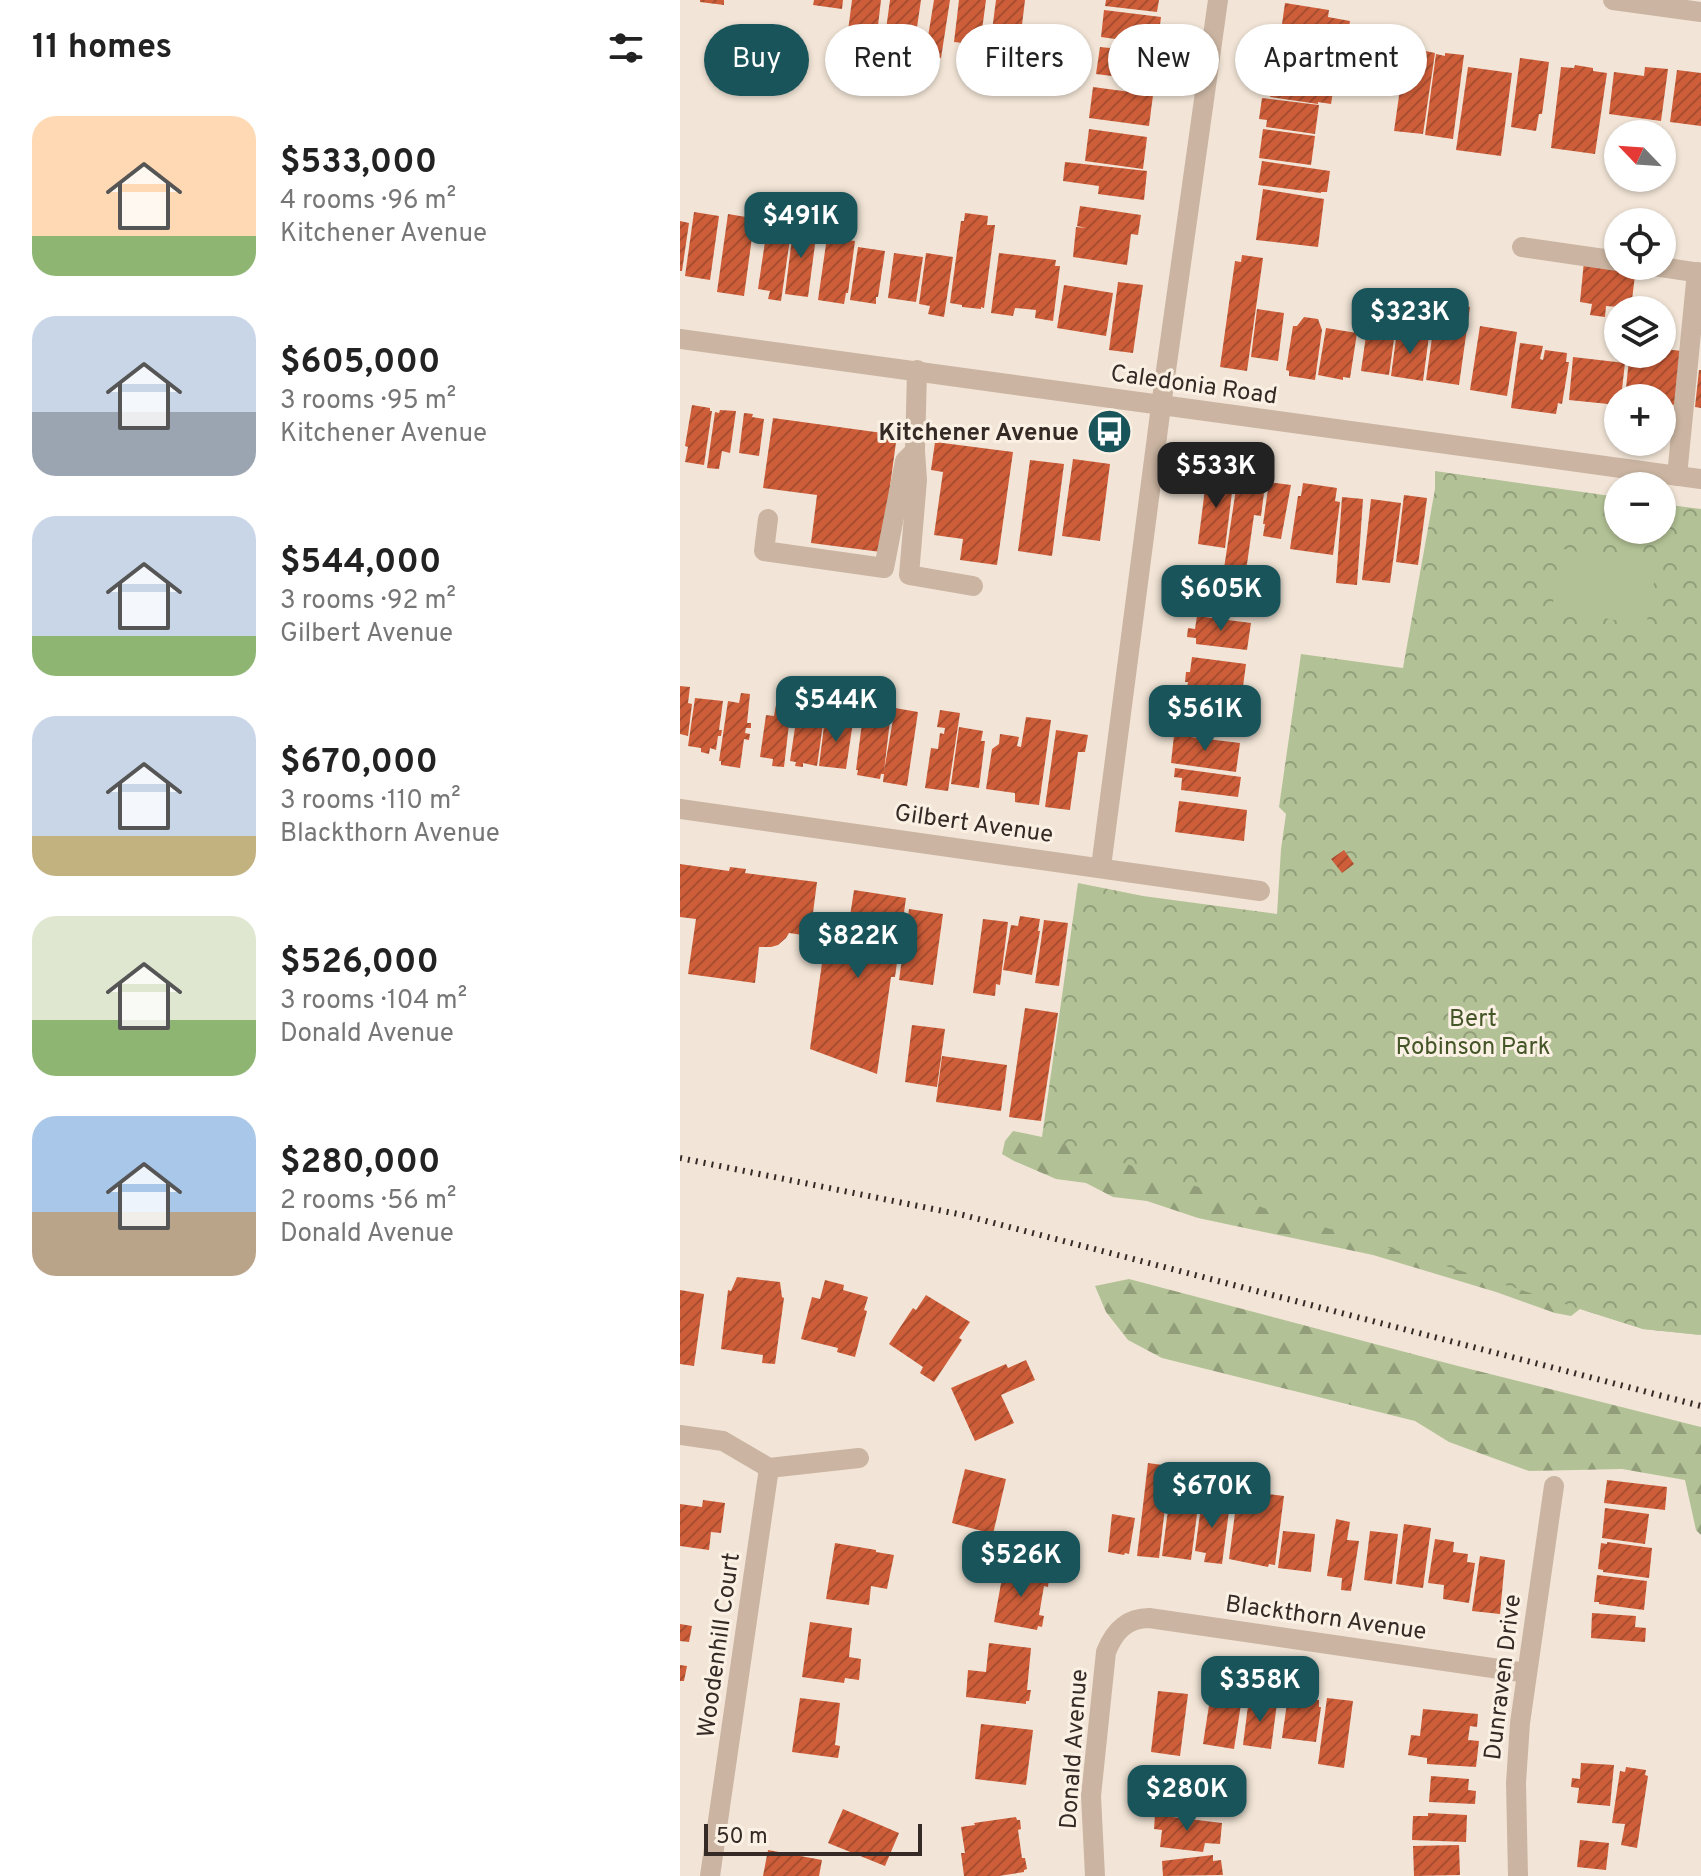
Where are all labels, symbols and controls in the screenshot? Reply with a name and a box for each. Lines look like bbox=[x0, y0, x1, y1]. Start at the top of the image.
chip: Buy bbox=[704, 24, 809, 96]
chip: Rent bbox=[825, 24, 940, 96]
chip: Filters bbox=[956, 24, 1092, 96]
chip: New bbox=[1108, 24, 1219, 96]
chip: Apartment bbox=[1235, 24, 1427, 96]
icon: filters bbox=[604, 26, 648, 70]
text: 11 homes bbox=[32, 27, 172, 70]
north arrow bbox=[1604, 120, 1676, 192]
map controls bbox=[1604, 120, 1676, 544]
text: $533,000 bbox=[280, 142, 437, 185]
icon: home bbox=[96, 148, 192, 244]
text: 4 rooms · 96 m² bbox=[280, 185, 456, 218]
pin: $491K bbox=[745, 192, 857, 260]
text: $491K bbox=[762, 201, 840, 234]
button: locate bbox=[1604, 208, 1676, 280]
text: Kitchener Avenue bbox=[280, 218, 487, 251]
pin: $323K bbox=[1354, 288, 1466, 356]
button: layers bbox=[1604, 296, 1676, 368]
text: $323K bbox=[1370, 297, 1450, 330]
text: $605,000 bbox=[280, 342, 440, 385]
icon: home bbox=[96, 348, 192, 444]
street label: Caledonia Road bbox=[1108, 359, 1279, 413]
button: + bbox=[1604, 384, 1676, 456]
text: 3 rooms · 95 m² bbox=[280, 385, 456, 418]
bus stop icon: Kitchener Avenue bbox=[1086, 408, 1134, 456]
text: Kitchener Avenue bbox=[280, 418, 487, 451]
place label: Kitchener Avenue bbox=[878, 419, 1079, 449]
pin: $533K bbox=[1160, 442, 1272, 510]
text: $533K bbox=[1175, 451, 1257, 484]
button: − bbox=[1604, 472, 1676, 544]
text: $544,000 bbox=[280, 542, 441, 585]
icon: home bbox=[96, 548, 192, 644]
pin: $605K bbox=[1165, 565, 1277, 633]
text: $605K bbox=[1179, 574, 1263, 607]
text: 3 rooms · 92 m² bbox=[280, 585, 456, 618]
text: Gilbert Avenue bbox=[280, 618, 453, 651]
pin: $544K bbox=[780, 676, 892, 744]
text: $544K bbox=[794, 685, 878, 718]
pin: $561K bbox=[1149, 685, 1261, 753]
text: $561K bbox=[1167, 694, 1243, 727]
text: $670,000 bbox=[280, 742, 438, 785]
icon: home bbox=[96, 748, 192, 844]
text: 3 rooms · 110 m² bbox=[280, 785, 461, 818]
street label: Gilbert Avenue bbox=[893, 799, 1055, 851]
text: Blackthorn Avenue bbox=[280, 818, 500, 851]
pin: $822K bbox=[802, 912, 914, 980]
text: $822K bbox=[817, 921, 899, 954]
text: $526,000 bbox=[280, 942, 439, 985]
icon: home bbox=[96, 948, 192, 1044]
text: 3 rooms · 104 m² bbox=[280, 985, 467, 1018]
park label: Bert Robinson Park bbox=[1396, 1005, 1550, 1063]
text: Donald Avenue bbox=[280, 1018, 454, 1051]
text: $280,000 bbox=[280, 1142, 440, 1185]
icon: home bbox=[96, 1148, 192, 1244]
text: 2 rooms · 56 m² bbox=[280, 1185, 456, 1218]
text: Donald Avenue bbox=[280, 1218, 454, 1251]
pin: $670K bbox=[1156, 1462, 1268, 1530]
text: $670K bbox=[1171, 1471, 1253, 1504]
pin: $526K bbox=[965, 1531, 1077, 1599]
text: $526K bbox=[980, 1540, 1062, 1573]
street label: Woodenhill Court bbox=[692, 1551, 748, 1740]
street label: Blackthorn Avenue bbox=[1223, 1590, 1428, 1648]
street label: Dunraven Drive bbox=[1479, 1593, 1529, 1762]
pin: $358K bbox=[1204, 1656, 1316, 1724]
text: $358K bbox=[1219, 1665, 1301, 1698]
street label: Donald Avenue bbox=[1054, 1668, 1096, 1830]
pin: $280K bbox=[1131, 1765, 1243, 1833]
text: $280K bbox=[1145, 1774, 1229, 1807]
scale bar bbox=[704, 1820, 922, 1856]
text: 50 m bbox=[716, 1824, 768, 1851]

